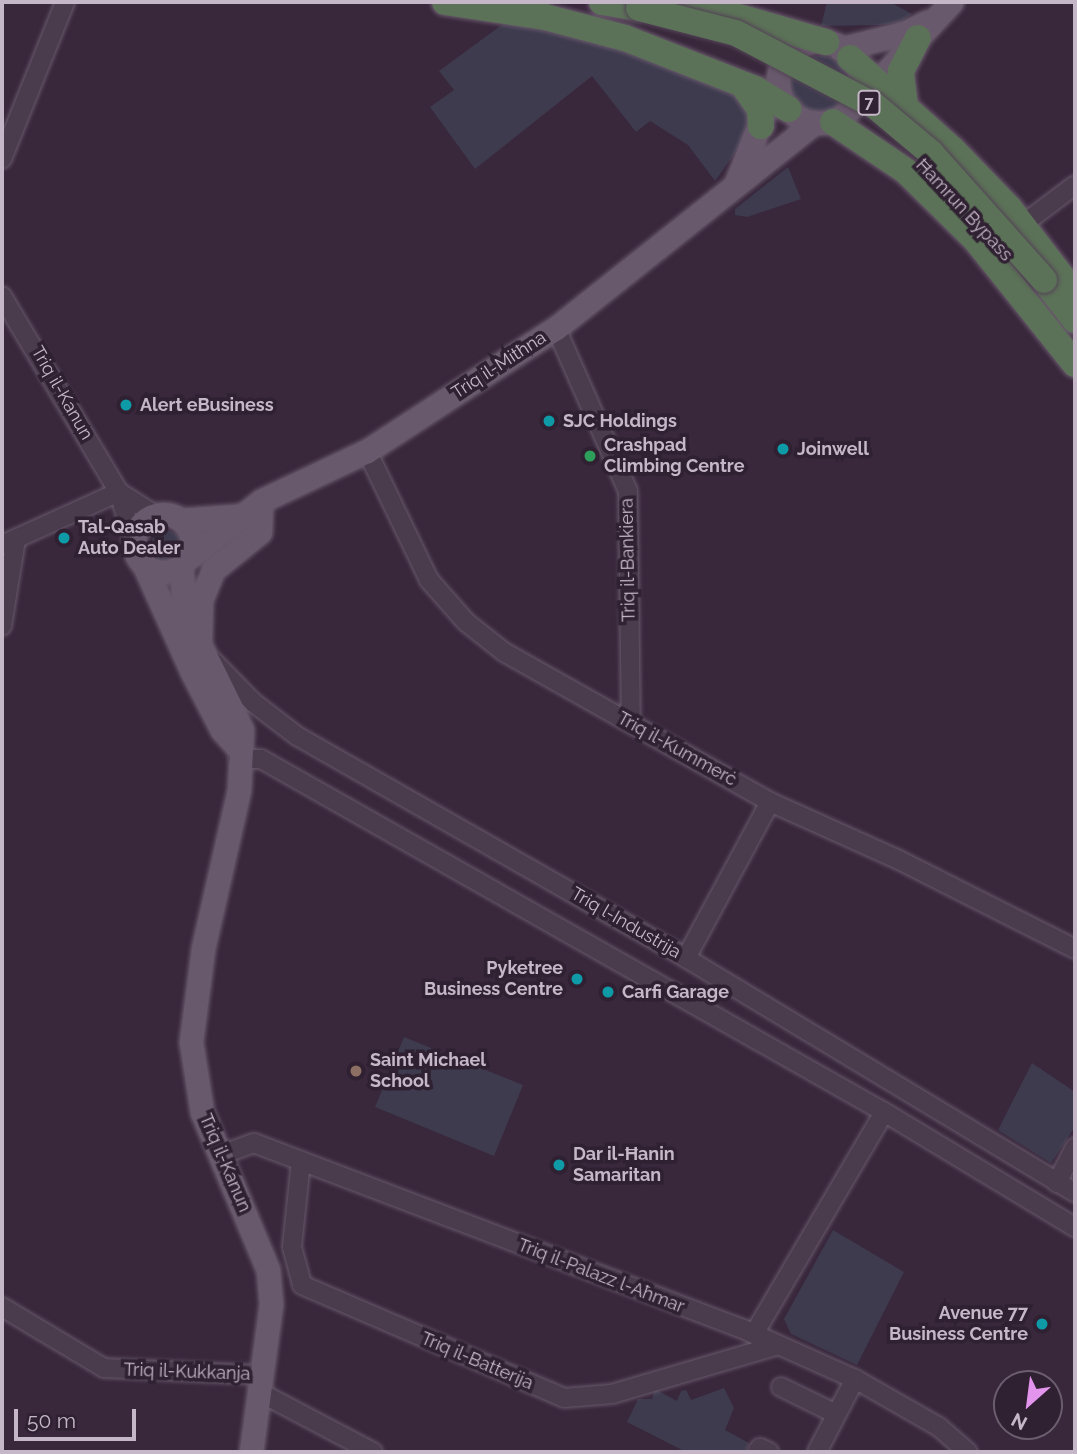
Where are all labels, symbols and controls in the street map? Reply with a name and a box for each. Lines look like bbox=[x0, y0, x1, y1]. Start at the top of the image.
road number: 7 bbox=[857, 90, 881, 116]
street label: Ħamrun Bypass bbox=[911, 154, 1017, 266]
street label: Triq il-Mitħna bbox=[448, 327, 550, 403]
street label: Triq il-Kanun bbox=[27, 342, 97, 444]
place label: Alert eBusiness bbox=[140, 394, 274, 416]
marker: Alert eBusiness bbox=[118, 397, 134, 413]
place label: SJC Holdings bbox=[563, 410, 677, 432]
marker: SJC Holdings bbox=[541, 413, 557, 429]
place label: Crashpad Climbing Centre bbox=[604, 435, 744, 478]
place label: Joinwell bbox=[797, 438, 869, 460]
marker: Joinwell bbox=[775, 441, 791, 457]
marker: Crashpad Climbing Centre bbox=[582, 448, 598, 464]
street label: Triq il-Bankiera bbox=[616, 498, 640, 622]
place label: Tal-Qasab Auto Dealer bbox=[78, 517, 180, 560]
marker: Tal-Qasab Auto Dealer bbox=[56, 530, 72, 546]
street label: Triq il-Kummerċ bbox=[614, 707, 740, 791]
street label: Triq l-Industrija bbox=[567, 883, 685, 963]
place label: Pyketree Business Centre bbox=[424, 958, 563, 1000]
marker: Pyketree Business Centre bbox=[569, 971, 585, 987]
place label: Carfi Garage bbox=[622, 981, 729, 1003]
marker: Carfi Garage bbox=[600, 984, 616, 1000]
place label: Saint Michael School bbox=[370, 1050, 486, 1092]
marker: Saint Michael School bbox=[348, 1063, 364, 1079]
street label: Triq il-Kanun bbox=[195, 1111, 255, 1215]
place label: Dar il-Ħanin Samaritan bbox=[573, 1144, 675, 1186]
marker: Dar il-Ħanin Samaritan bbox=[551, 1157, 567, 1173]
street label: Triq il-Palazz l-Aħmar bbox=[515, 1234, 687, 1318]
place label: Avenue 77 Business Centre bbox=[889, 1303, 1028, 1346]
marker: Avenue 77 Business Centre bbox=[1034, 1316, 1050, 1332]
street label: Triq il-Batterija bbox=[418, 1328, 536, 1394]
street label: Triq il-Kukkanja bbox=[123, 1359, 251, 1385]
north arrow bbox=[993, 1370, 1063, 1440]
scale bar bbox=[18, 1394, 140, 1438]
text: 50 m bbox=[27, 1408, 76, 1433]
text: N bbox=[1008, 1409, 1031, 1435]

